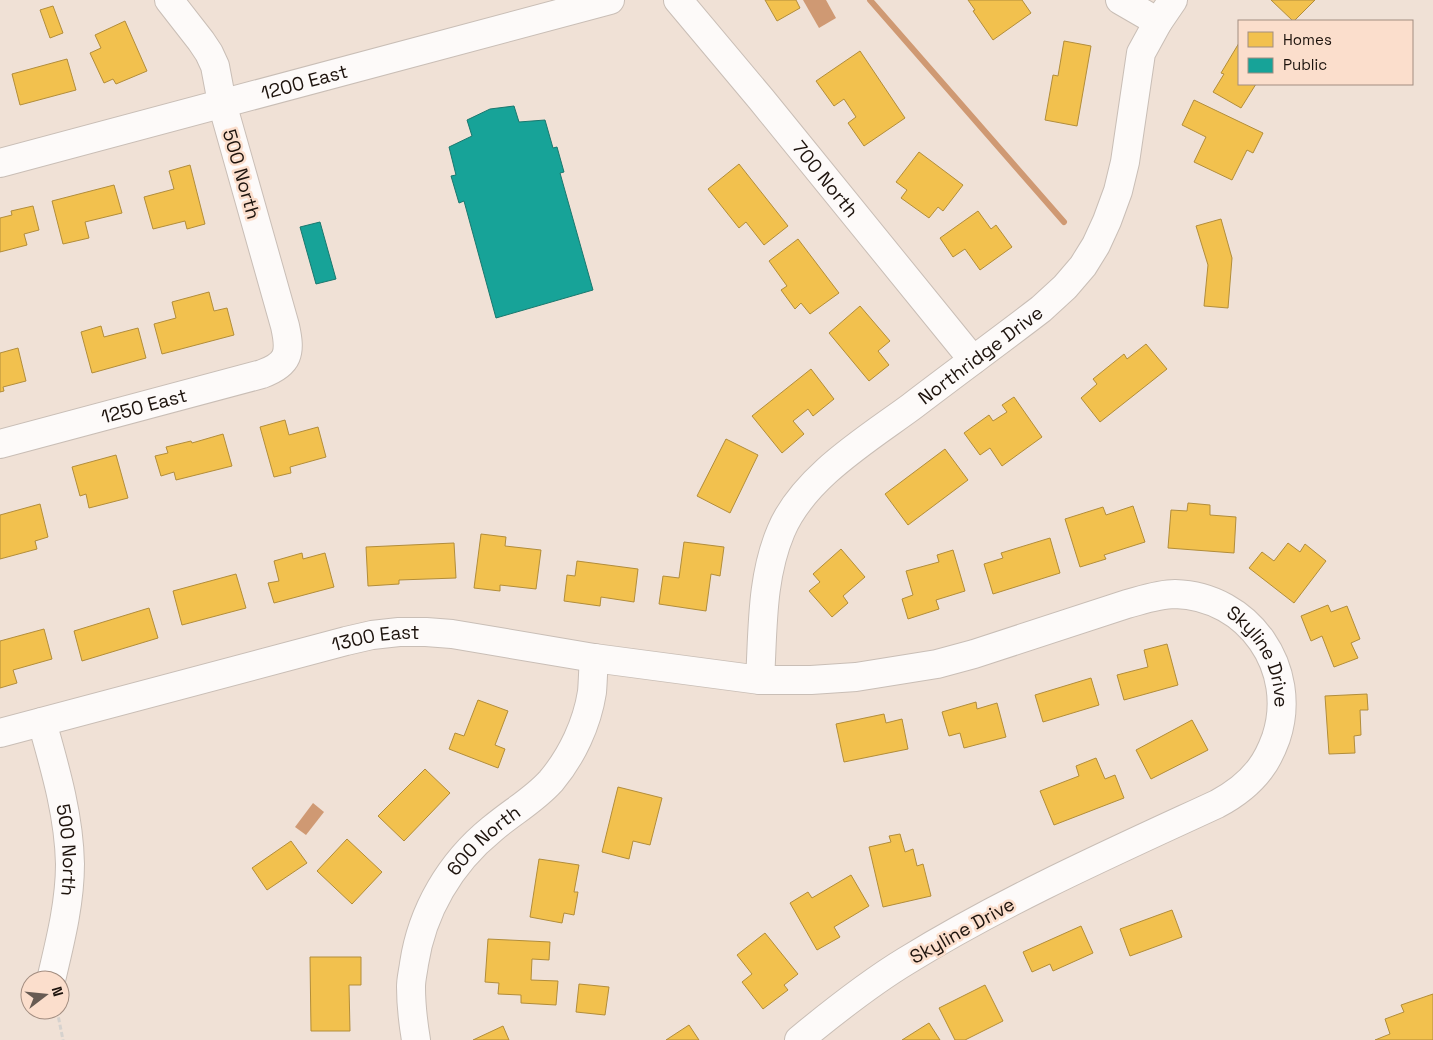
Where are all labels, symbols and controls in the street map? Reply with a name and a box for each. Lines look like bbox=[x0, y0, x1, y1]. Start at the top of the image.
legend bbox=[1238, 20, 1413, 85]
text: Homes bbox=[1283, 30, 1332, 49]
text: Public bbox=[1283, 55, 1327, 74]
street label: 1200 East bbox=[258, 59, 351, 106]
street label: 500 North bbox=[217, 126, 266, 222]
street label: 700 North bbox=[787, 136, 864, 223]
street label: Northridge Drive bbox=[913, 300, 1048, 410]
street label: 1250 East bbox=[98, 383, 190, 429]
street label: Skyline Drive bbox=[1222, 600, 1294, 708]
street label: 1300 East bbox=[329, 620, 420, 657]
street label: 600 North bbox=[441, 800, 525, 881]
street label: 500 North bbox=[50, 802, 82, 897]
street label: Skyline Drive bbox=[905, 891, 1019, 970]
north arrow bbox=[20, 970, 70, 1020]
text: N bbox=[48, 984, 67, 998]

